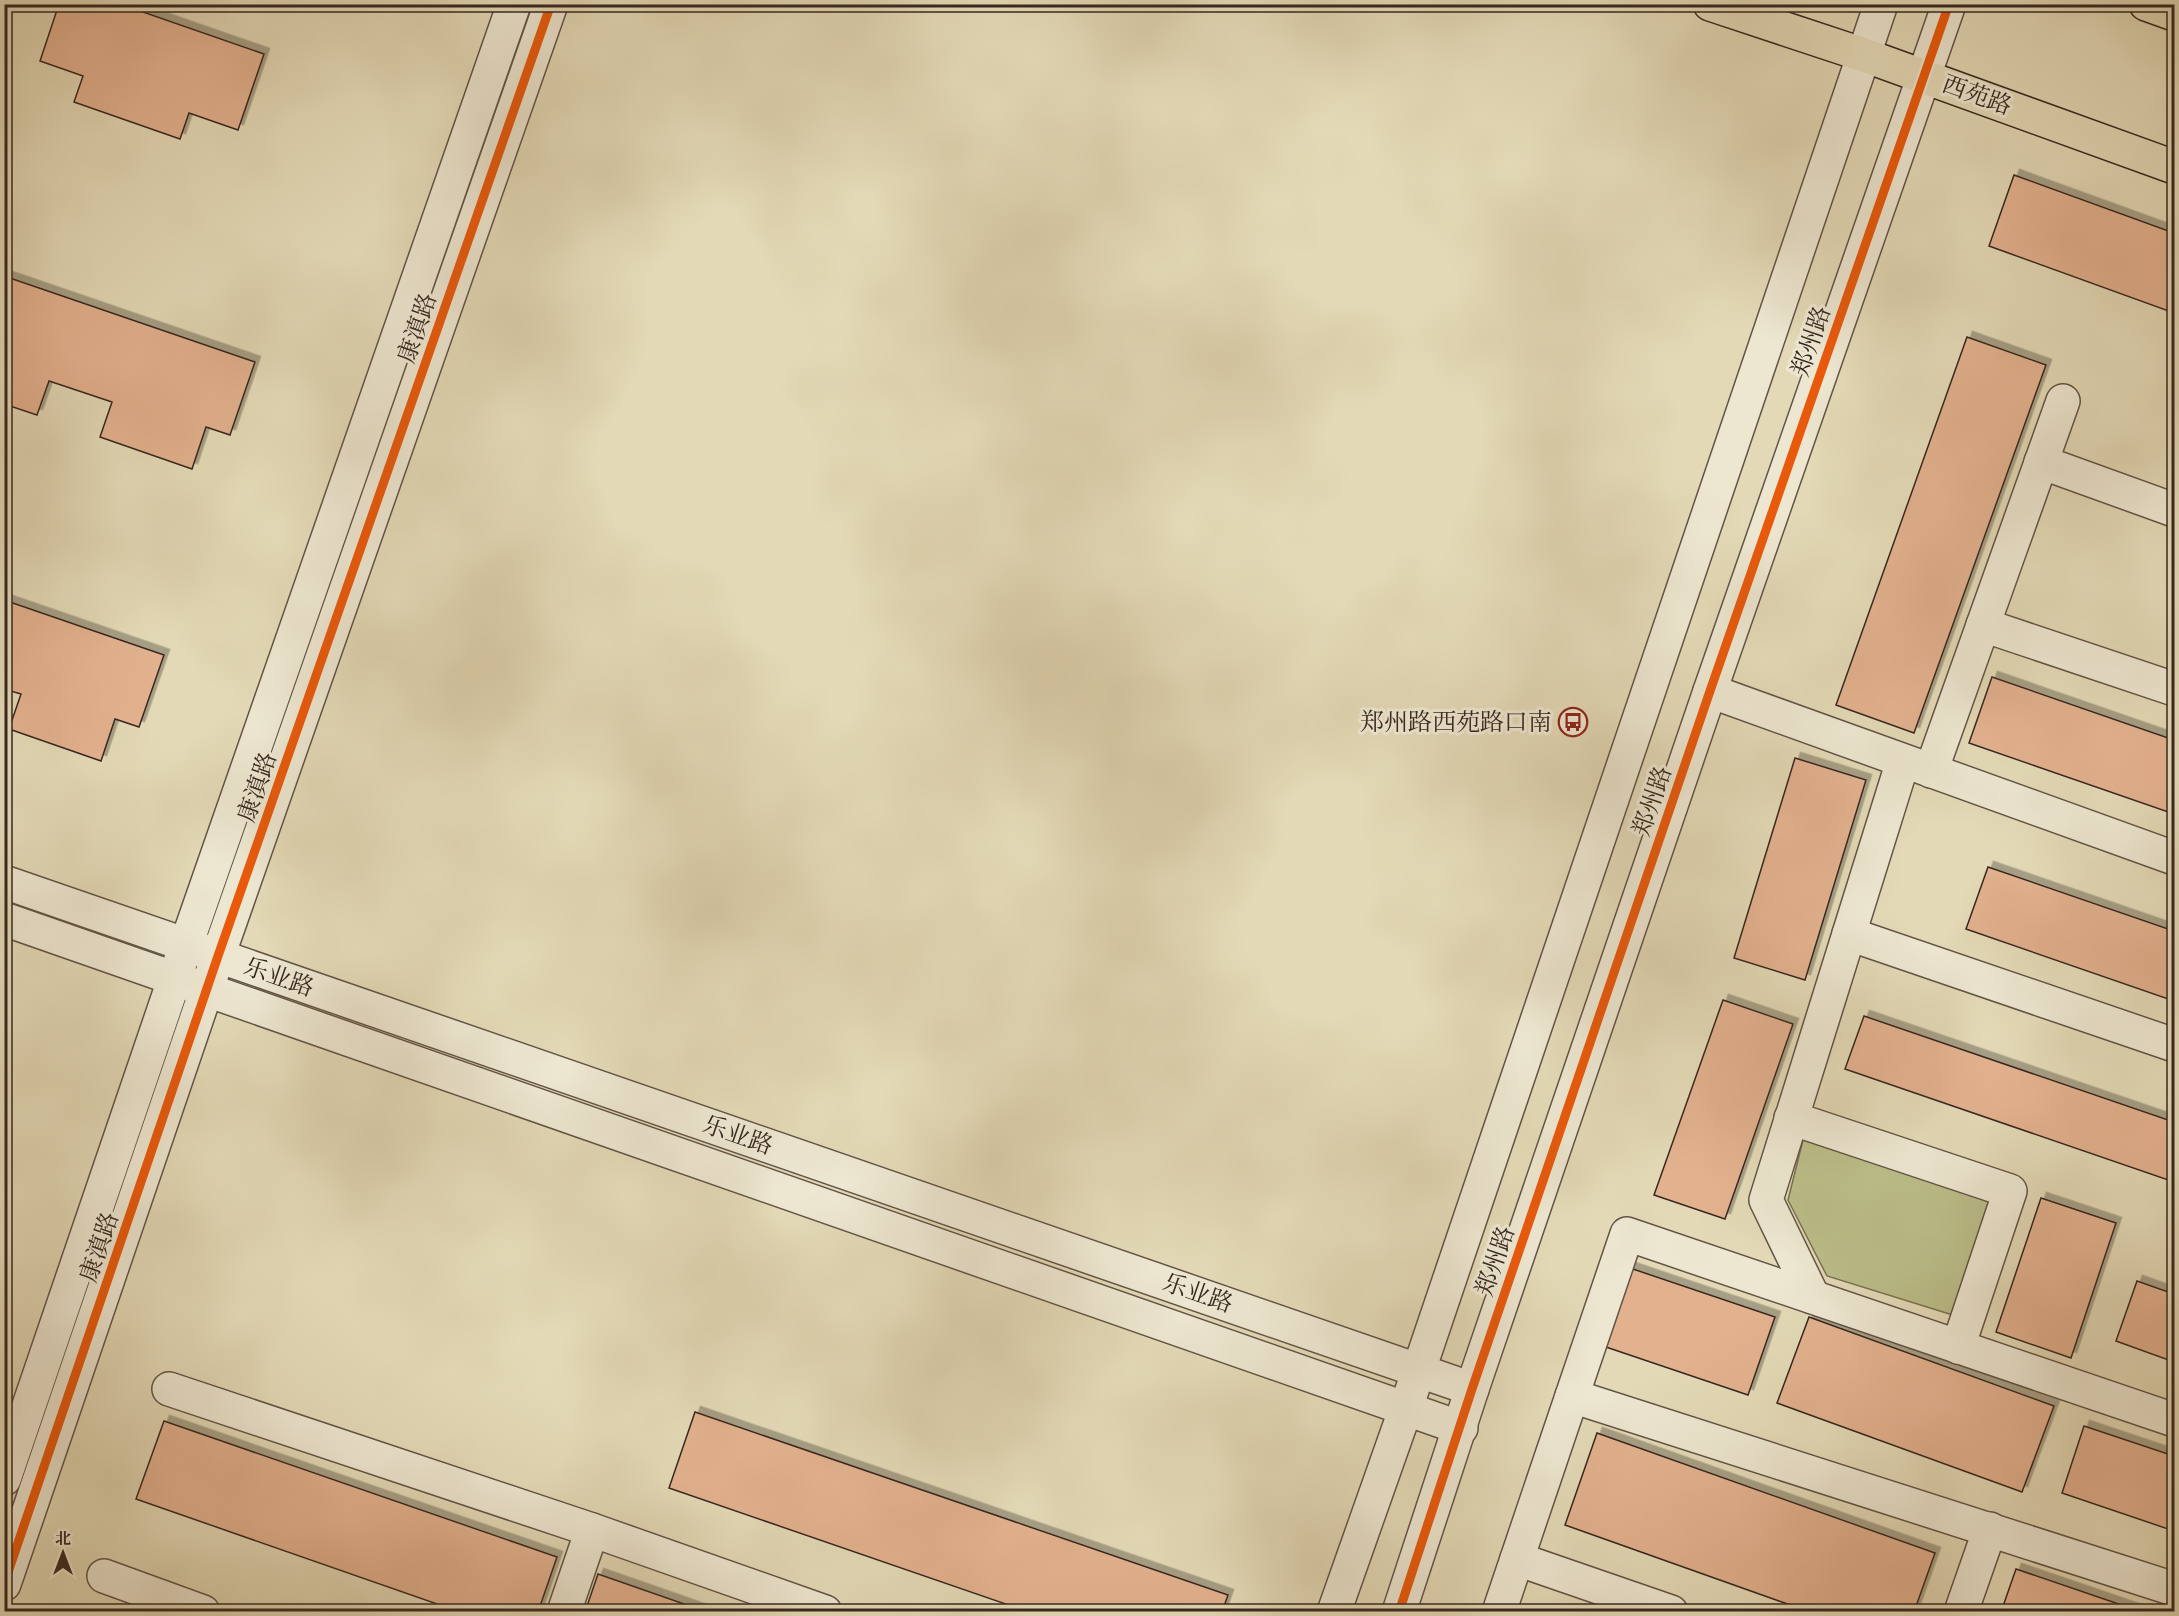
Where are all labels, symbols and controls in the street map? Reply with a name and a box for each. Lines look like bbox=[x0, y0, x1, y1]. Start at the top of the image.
street label: 西苑路 bbox=[1938, 70, 2015, 120]
street label: 康滇路 bbox=[393, 290, 442, 367]
street label: 郑州路 bbox=[1787, 303, 1836, 380]
bus stop icon: 郑州路西苑路口南 bbox=[1557, 706, 1589, 738]
place label: 郑州路西苑路口南 bbox=[1360, 709, 1552, 736]
street label: 康滇路 bbox=[233, 749, 282, 826]
street label: 郑州路 bbox=[1628, 763, 1677, 840]
street label: 乐业路 bbox=[240, 953, 317, 1002]
street label: 乐业路 bbox=[699, 1111, 776, 1160]
street label: 康滇路 bbox=[75, 1209, 124, 1286]
street label: 郑州路 bbox=[1471, 1223, 1520, 1300]
street label: 乐业路 bbox=[1159, 1269, 1236, 1318]
north arrow bbox=[33, 1523, 93, 1583]
text: 北 bbox=[55, 1530, 71, 1548]

